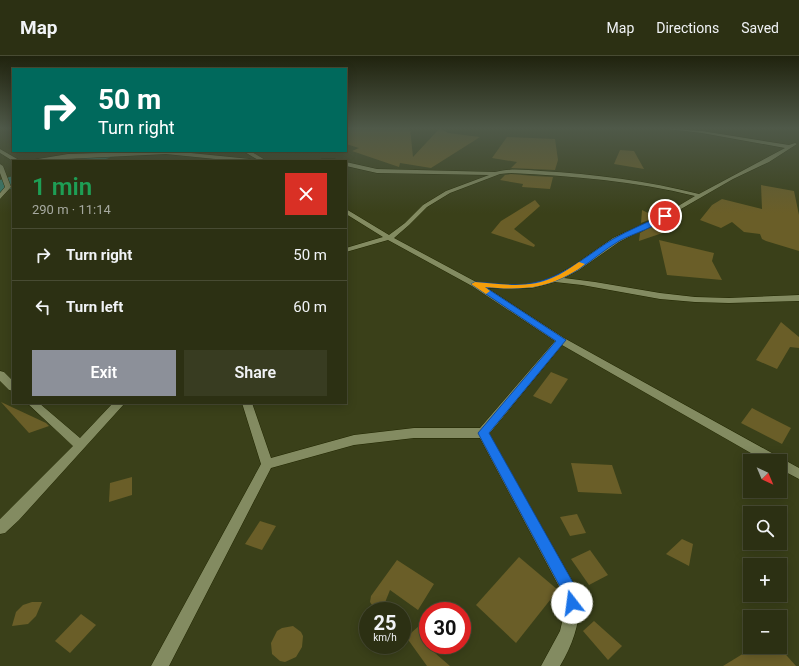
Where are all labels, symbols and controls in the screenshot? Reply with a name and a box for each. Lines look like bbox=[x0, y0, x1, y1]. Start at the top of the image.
text: Map bbox=[20, 16, 58, 39]
text: Map bbox=[607, 20, 634, 36]
text: Directions bbox=[656, 20, 719, 36]
text: Saved bbox=[741, 20, 779, 36]
text: 50 m bbox=[98, 83, 161, 116]
icon: right bbox=[32, 84, 84, 136]
text: Turn right bbox=[98, 117, 175, 138]
text: 1 min bbox=[32, 173, 92, 201]
button: close bbox=[285, 173, 327, 215]
pin bbox=[648, 199, 682, 233]
text: 290 m · 11:14 bbox=[32, 202, 111, 217]
icon: arrive bbox=[654, 205, 676, 227]
icon: right bbox=[32, 244, 54, 266]
text: Turn right bbox=[66, 246, 132, 264]
text: 50 m bbox=[293, 246, 327, 264]
icon: left bbox=[32, 296, 54, 318]
text: Turn left bbox=[66, 298, 123, 316]
text: 60 m bbox=[293, 298, 327, 316]
button: Exit bbox=[32, 350, 176, 396]
button: Share bbox=[184, 350, 327, 396]
north arrow bbox=[743, 454, 787, 498]
map controls bbox=[743, 454, 787, 654]
button: search bbox=[743, 506, 787, 550]
button: + bbox=[743, 558, 787, 602]
position arrow bbox=[551, 582, 593, 624]
speed limit sign: 30 bbox=[419, 602, 471, 654]
button: − bbox=[743, 610, 787, 654]
text: 25 bbox=[374, 611, 396, 635]
text: km/h bbox=[373, 632, 397, 643]

